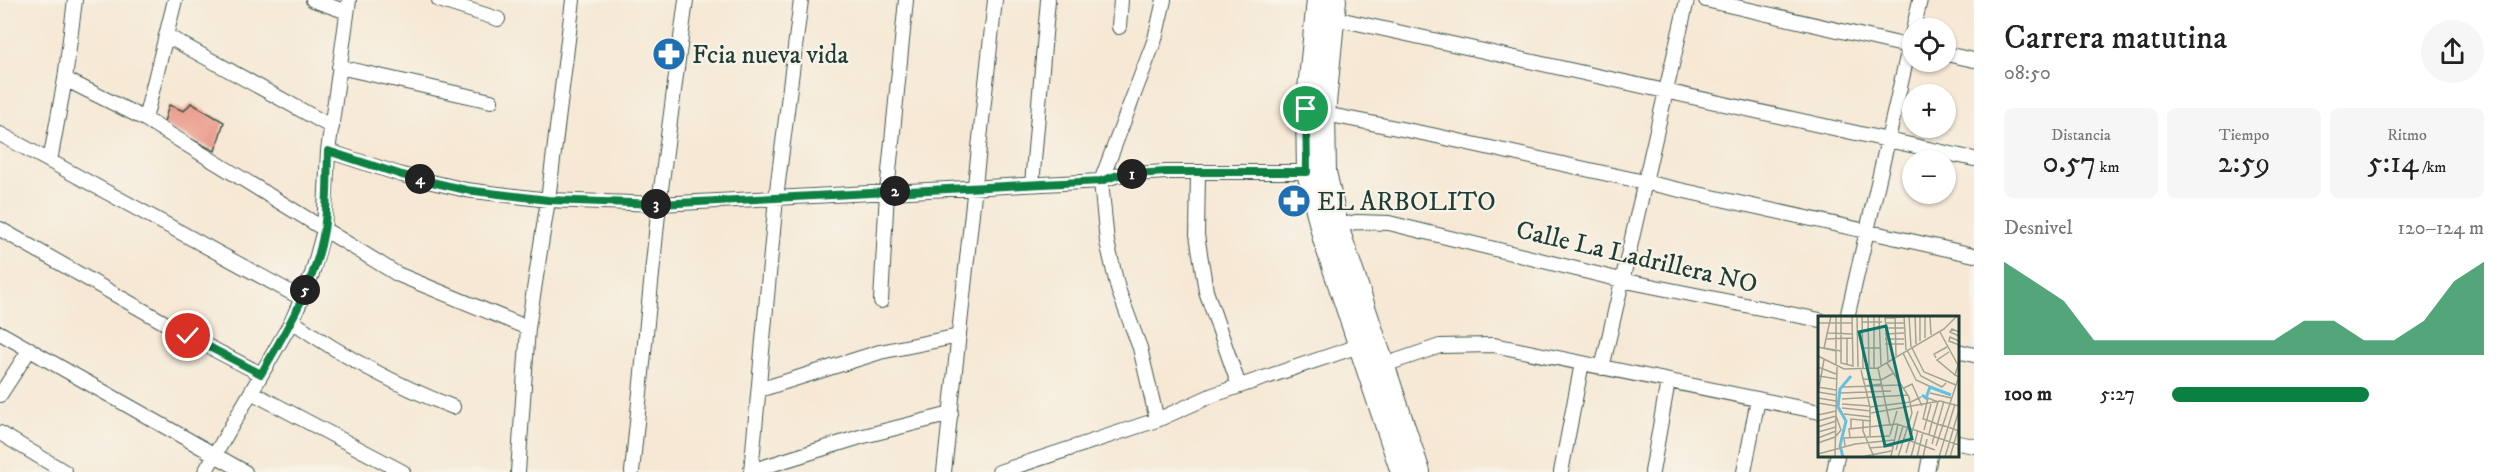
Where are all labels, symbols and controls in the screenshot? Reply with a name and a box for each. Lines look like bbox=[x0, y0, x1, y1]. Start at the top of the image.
map controls bbox=[1902, 18, 1956, 204]
button: locate bbox=[1902, 18, 1956, 72]
text: Carrera matutina bbox=[2004, 18, 2227, 59]
button: share bbox=[2421, 20, 2484, 83]
pharmacy icon: Fcia nueva vida bbox=[651, 36, 687, 72]
place label: Fcia nueva vida bbox=[692, 39, 849, 72]
text: 08:50 bbox=[2004, 61, 2051, 86]
pin bbox=[1280, 83, 1331, 134]
button: + bbox=[1902, 84, 1956, 138]
icon: arrive bbox=[1289, 92, 1322, 125]
text: Distancia bbox=[2051, 125, 2111, 145]
text: Tiempo bbox=[2219, 125, 2269, 145]
text: Ritmo bbox=[2387, 125, 2427, 145]
text: 0.57 bbox=[2042, 145, 2096, 182]
text: 2:59 bbox=[2218, 145, 2270, 182]
text: 5:14 bbox=[2368, 145, 2419, 182]
button: − bbox=[1902, 150, 1956, 204]
text: km bbox=[2096, 157, 2120, 177]
text: /km bbox=[2419, 157, 2446, 177]
pin: 1 bbox=[1117, 159, 1147, 189]
pin: 4 bbox=[405, 164, 435, 194]
text: 1 bbox=[1129, 164, 1135, 184]
text: 4 bbox=[415, 169, 425, 189]
pin: 2 bbox=[880, 176, 910, 206]
text: 2 bbox=[891, 181, 899, 201]
pharmacy icon: EL ARBOLITO bbox=[1276, 183, 1312, 219]
place label: EL ARBOLITO bbox=[1317, 186, 1496, 219]
pin: 3 bbox=[641, 189, 671, 219]
text: 3 bbox=[653, 194, 659, 214]
street label: Calle La Ladrillera NO bbox=[1513, 214, 1761, 301]
text: Desnivel bbox=[2004, 216, 2073, 241]
text: 120–124 m bbox=[2398, 216, 2484, 241]
pin: 5 bbox=[290, 275, 320, 305]
text: 5 bbox=[301, 280, 309, 300]
pin bbox=[162, 310, 213, 361]
inset map bbox=[1818, 316, 1959, 457]
icon: check bbox=[171, 319, 204, 352]
text: 100 m bbox=[2004, 382, 2052, 407]
text: 5:27 bbox=[2100, 382, 2135, 407]

